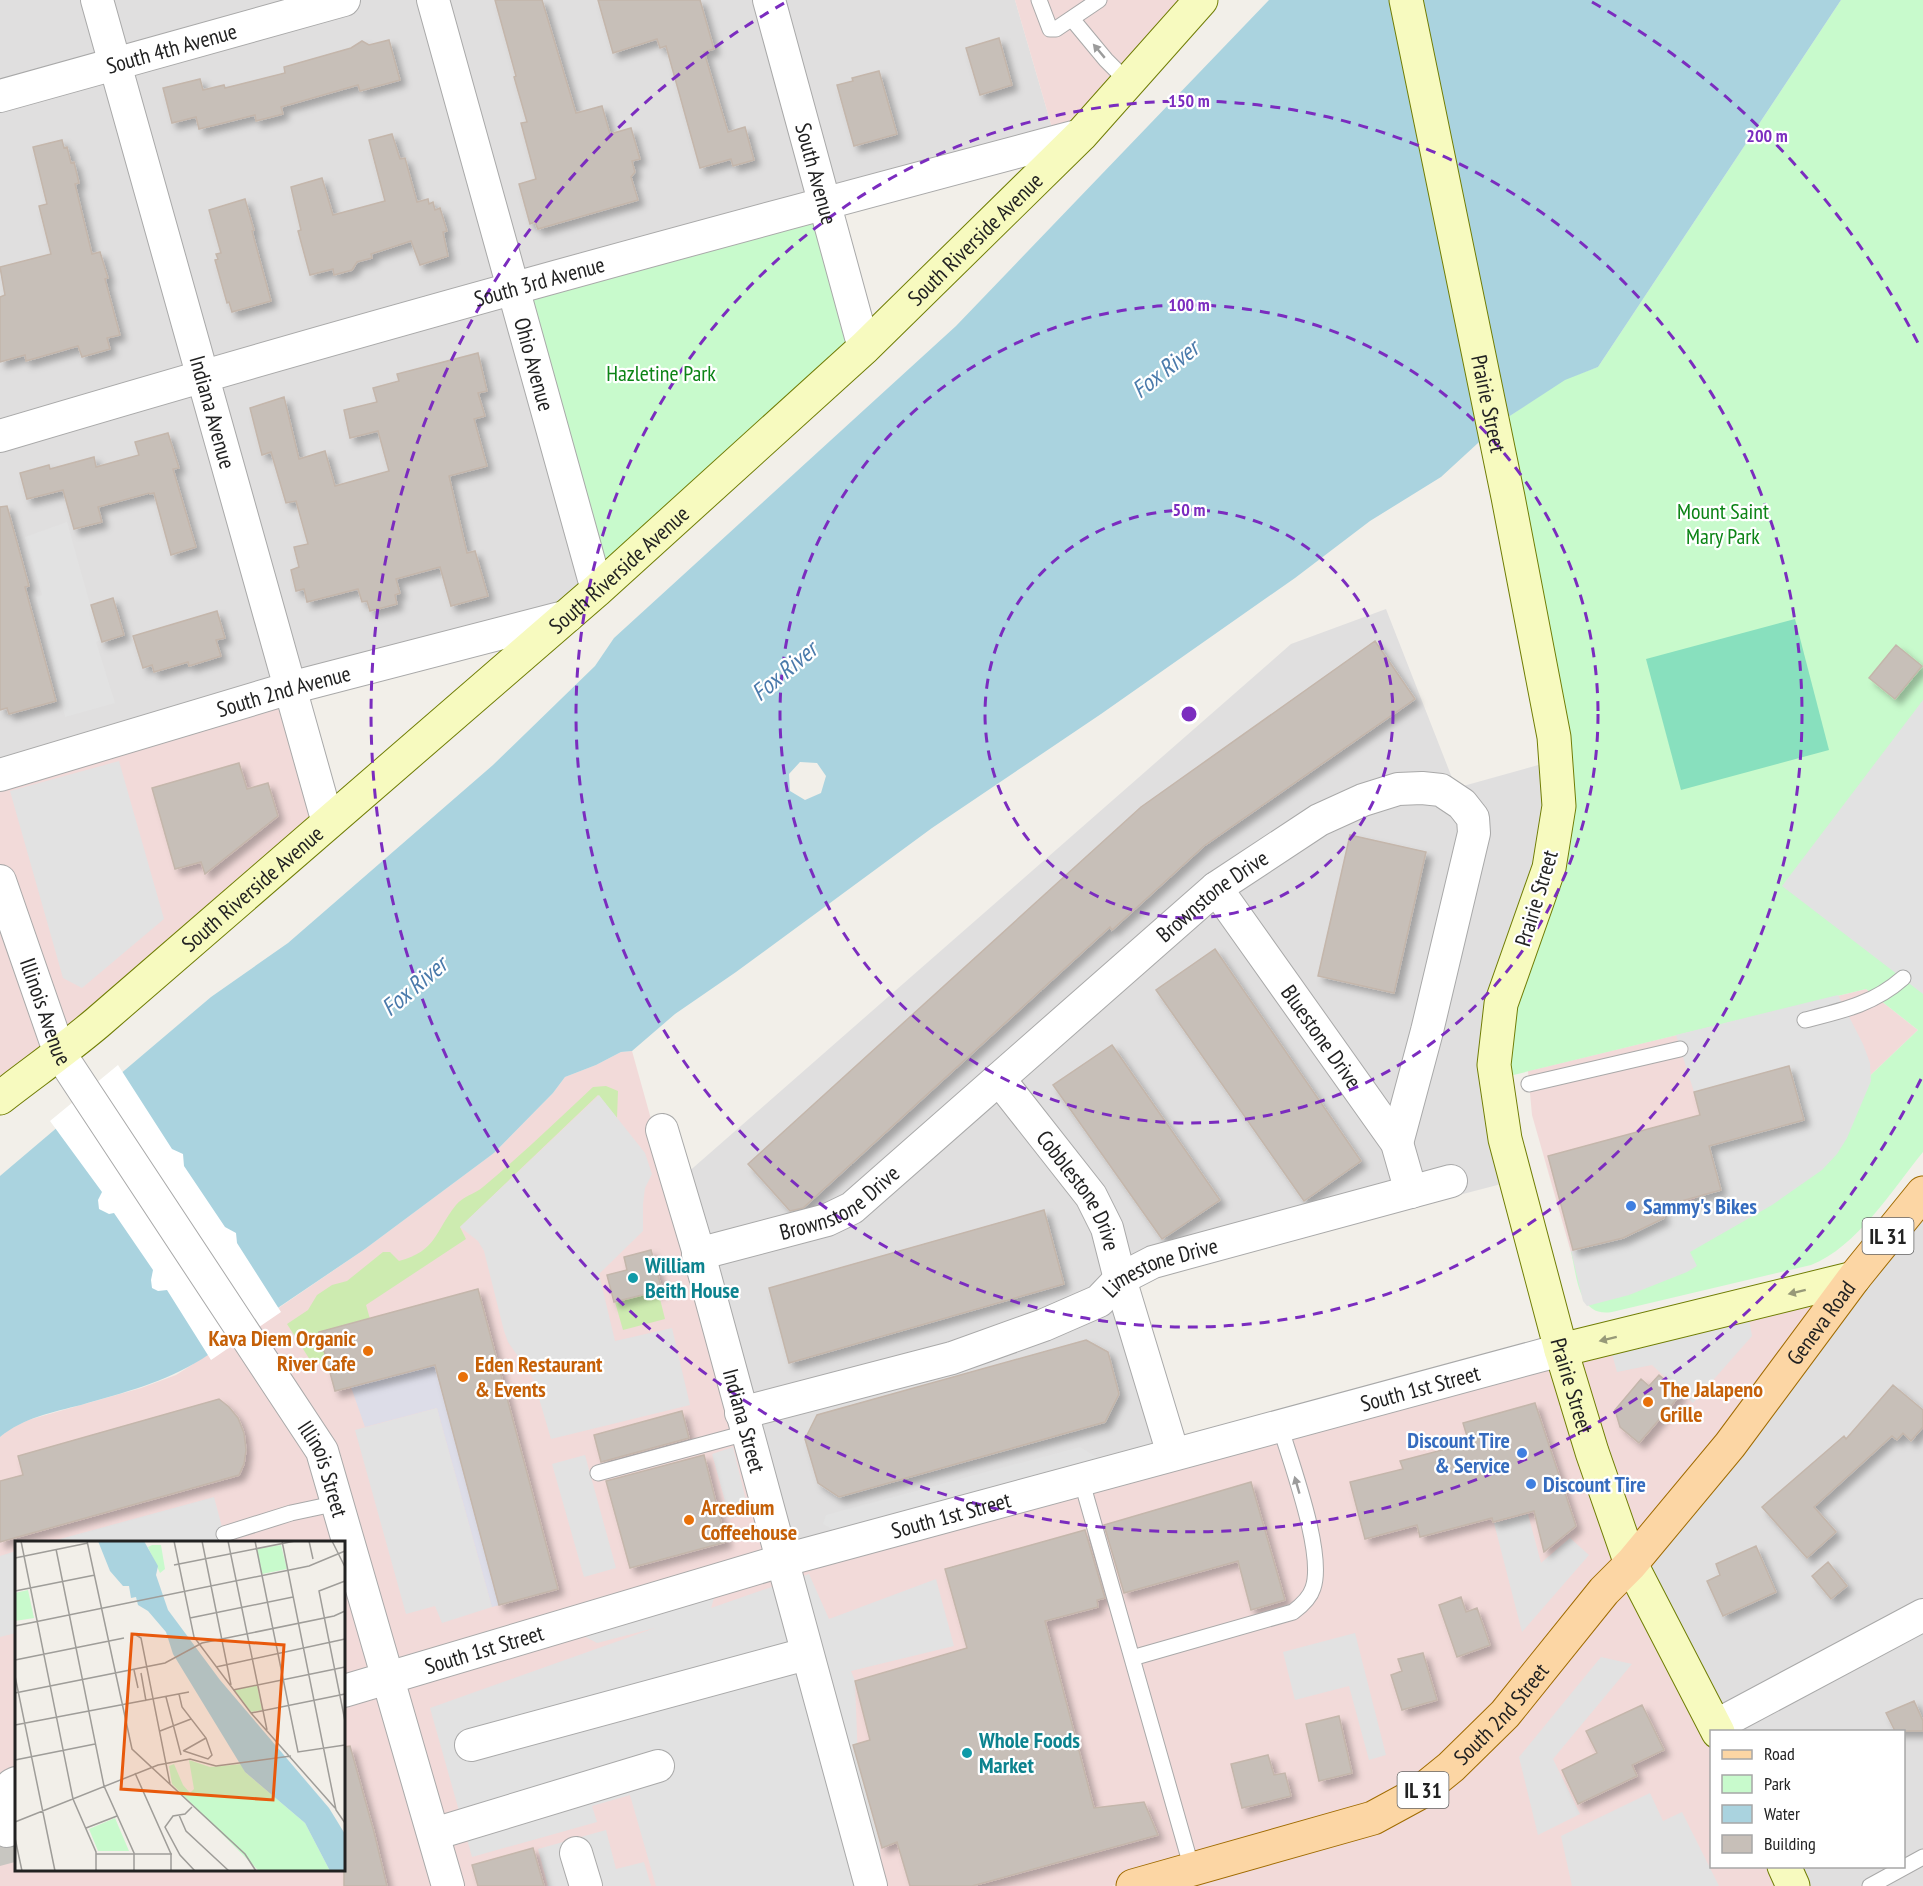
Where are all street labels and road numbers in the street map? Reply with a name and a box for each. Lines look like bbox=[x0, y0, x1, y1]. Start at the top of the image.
street label: South 4th Avenue bbox=[103, 17, 240, 80]
street label: South Avenue bbox=[789, 120, 844, 228]
street label: South Riverside Avenue bbox=[902, 166, 1049, 312]
street label: South 3rd Avenue bbox=[471, 250, 608, 313]
street label: Ohio Avenue bbox=[508, 314, 561, 414]
street label: Indiana Avenue bbox=[183, 352, 242, 472]
street label: Prairie Street bbox=[1465, 352, 1513, 455]
street label: South Riverside Avenue bbox=[543, 500, 695, 639]
street label: South 2nd Avenue bbox=[213, 659, 354, 723]
street label: South Riverside Avenue bbox=[176, 820, 329, 958]
street label: Brownstone Drive bbox=[1150, 844, 1273, 948]
street label: Prairie Street bbox=[1508, 847, 1564, 949]
street label: Illinois Avenue bbox=[14, 954, 78, 1071]
street label: Bluestone Drive bbox=[1275, 979, 1368, 1094]
street label: Cobblestone Drive bbox=[1030, 1124, 1126, 1253]
street label: Brownstone Drive bbox=[776, 1159, 905, 1246]
road number: IL 31 bbox=[1862, 1218, 1914, 1254]
street label: Limestone Drive bbox=[1096, 1231, 1221, 1303]
street label: Geneva Road bbox=[1780, 1275, 1861, 1370]
street label: Prairie Street bbox=[1544, 1335, 1600, 1437]
street label: South 1st Street bbox=[1357, 1359, 1483, 1418]
street label: Indiana Street bbox=[717, 1365, 772, 1476]
street label: Illinois Street bbox=[292, 1415, 354, 1520]
street label: South 1st Street bbox=[888, 1486, 1014, 1545]
street label: South 1st Street bbox=[421, 1618, 547, 1680]
street label: South 2nd Street bbox=[1447, 1657, 1554, 1771]
road number: IL 31 bbox=[1398, 1772, 1448, 1808]

